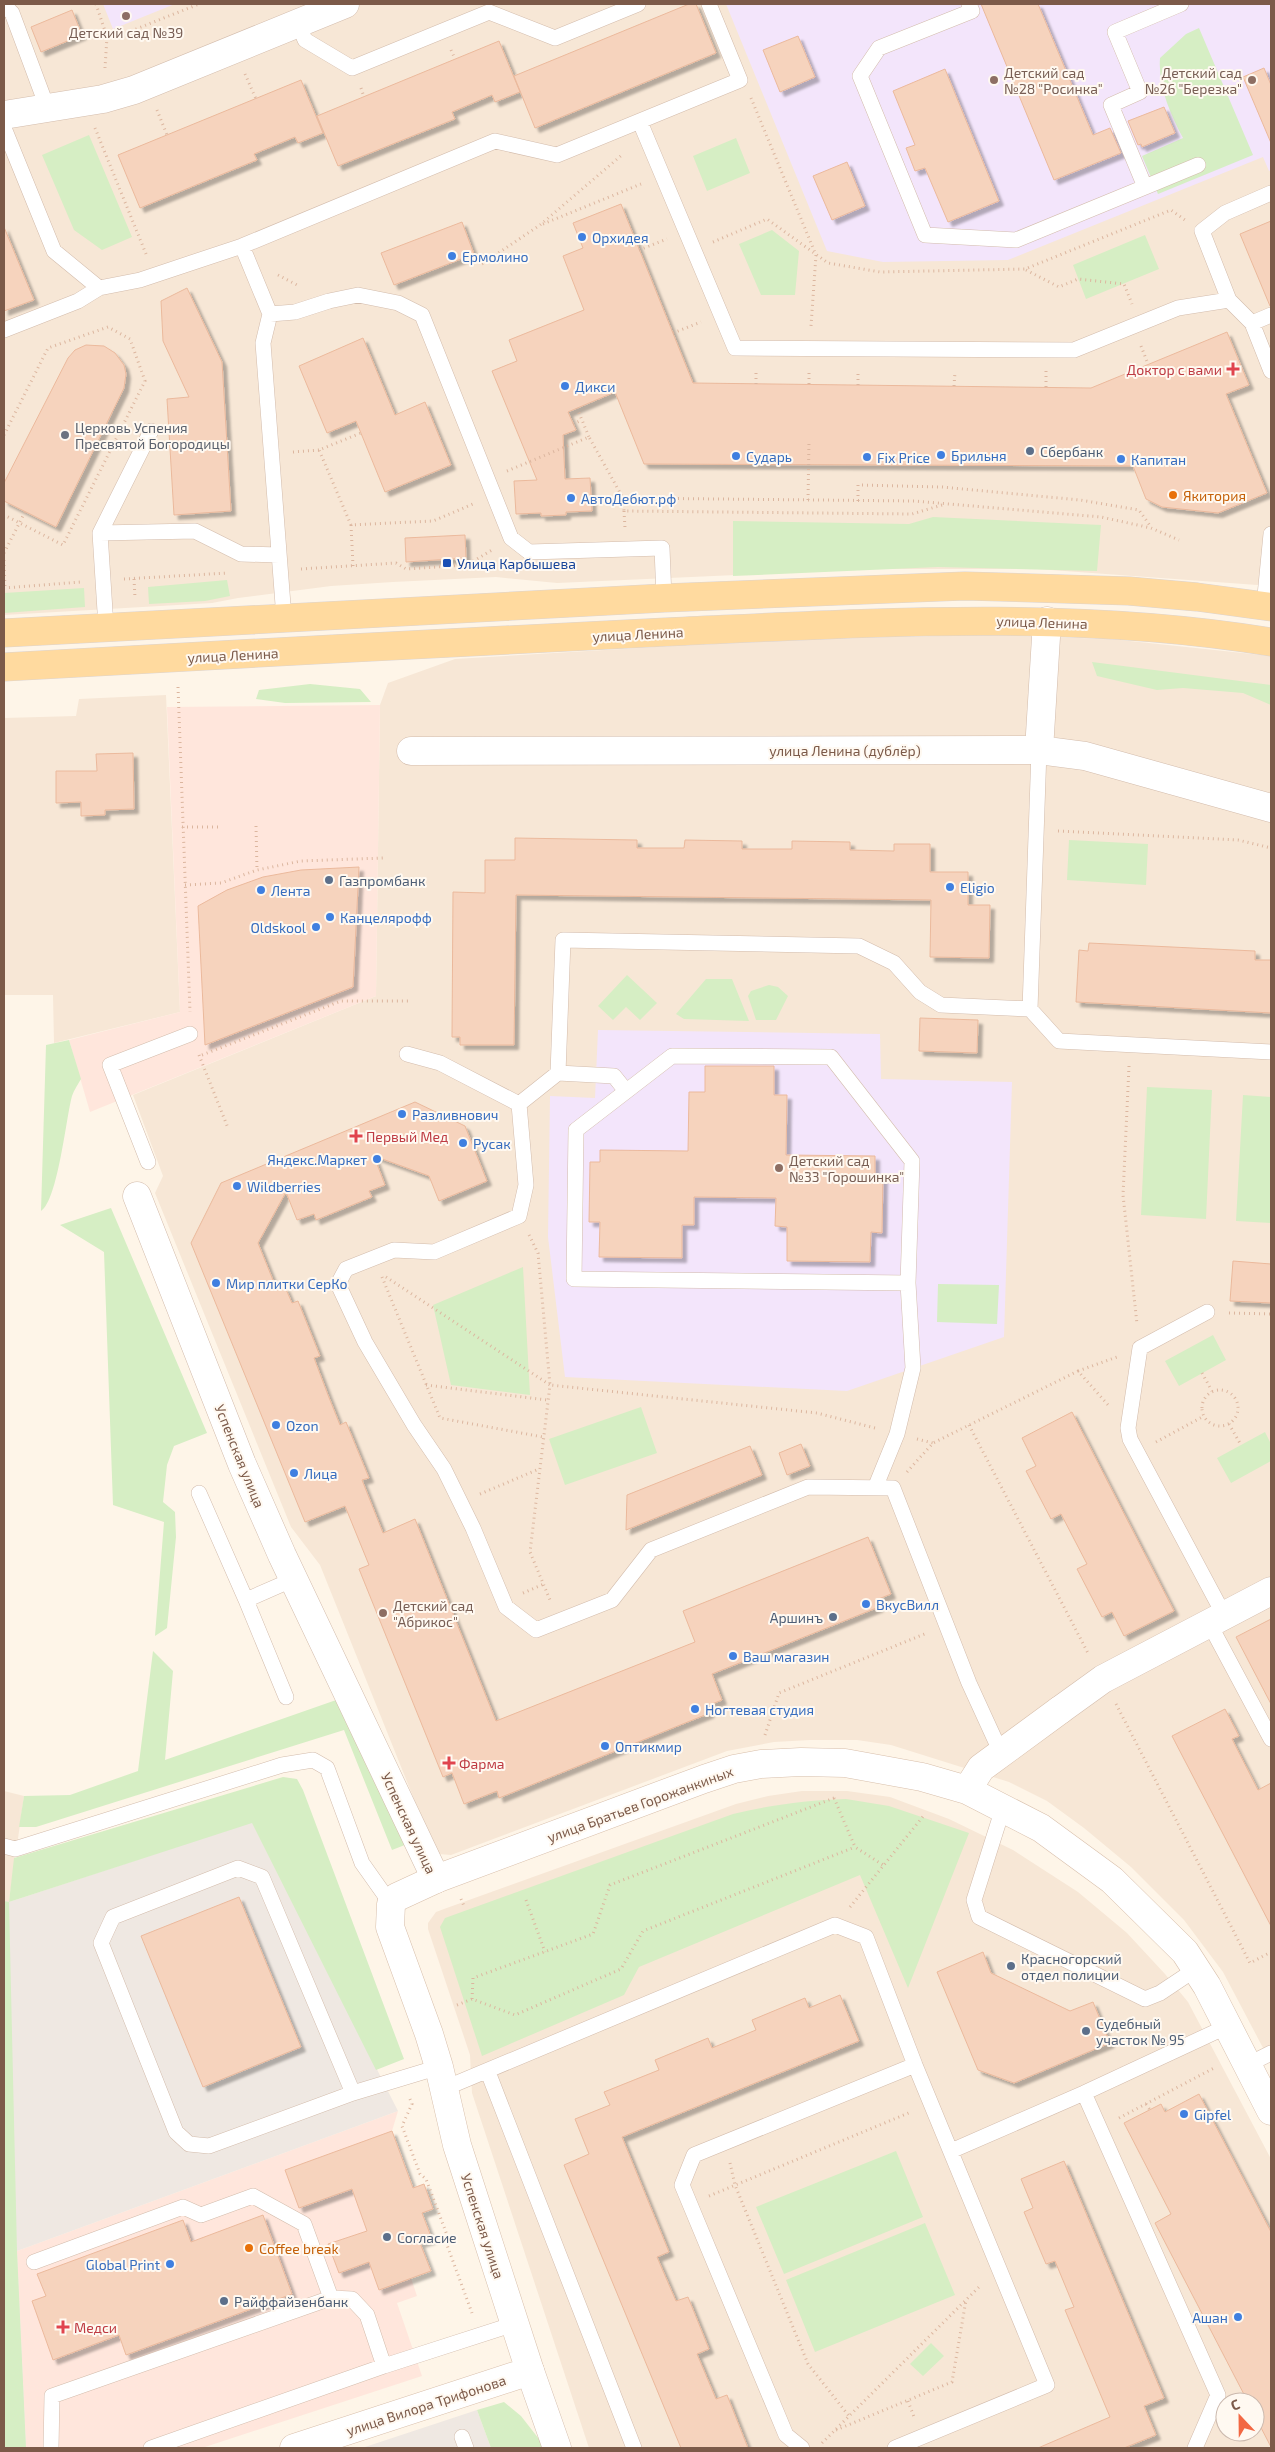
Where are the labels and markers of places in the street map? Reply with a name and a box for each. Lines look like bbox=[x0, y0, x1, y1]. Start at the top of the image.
marker: Детский сад №39 bbox=[120, 10, 132, 22]
place label: Детский сад №39 bbox=[69, 24, 183, 41]
place label: Детский сад №28 "Росинка" bbox=[1004, 64, 1103, 97]
place label: Детский сад №26 "Березка" bbox=[1145, 64, 1242, 97]
marker: Детский сад №28 "Росинка" bbox=[988, 74, 1000, 86]
marker: Детский сад №26 "Березка" bbox=[1246, 74, 1258, 86]
place label: Орхидея bbox=[592, 229, 649, 246]
marker: Орхидея bbox=[576, 231, 588, 243]
place label: Ермолино bbox=[462, 248, 529, 265]
marker: Ермолино bbox=[446, 250, 458, 262]
place label: Доктор с вами bbox=[1127, 361, 1222, 378]
marker: Доктор с вами bbox=[1226, 362, 1240, 376]
place label: Дикси bbox=[575, 378, 615, 395]
marker: Дикси bbox=[559, 380, 571, 392]
place label: Церковь Успения Пресвятой Богородицы bbox=[75, 419, 230, 452]
marker: Церковь Успения Пресвятой Богородицы bbox=[59, 429, 71, 441]
place label: Сбербанк bbox=[1040, 443, 1104, 460]
marker: Сбербанк bbox=[1024, 445, 1036, 457]
place label: Брильня bbox=[951, 447, 1007, 464]
place label: Сударь bbox=[746, 448, 792, 465]
place label: Fix Price bbox=[877, 449, 930, 466]
marker: Брильня bbox=[935, 449, 947, 461]
marker: Сударь bbox=[730, 450, 742, 462]
marker: Fix Price bbox=[861, 451, 873, 463]
place label: Капитан bbox=[1131, 451, 1186, 468]
marker: Капитан bbox=[1115, 453, 1127, 465]
place label: Якитория bbox=[1183, 487, 1246, 504]
marker: Якитория bbox=[1167, 489, 1179, 501]
place label: АвтоДебют.рф bbox=[581, 490, 676, 507]
marker: АвтоДебют.рф bbox=[565, 492, 577, 504]
place label: Улица Карбышева bbox=[457, 555, 576, 572]
marker: Улица Карбышева bbox=[441, 557, 453, 569]
place label: Газпромбанк bbox=[339, 872, 426, 889]
marker: Газпромбанк bbox=[323, 874, 335, 886]
place label: Eligio bbox=[960, 879, 995, 896]
marker: Eligio bbox=[944, 881, 956, 893]
place label: Лента bbox=[271, 882, 310, 899]
marker: Лента bbox=[255, 884, 267, 896]
place label: Канцелярофф bbox=[340, 909, 432, 926]
marker: Канцелярофф bbox=[324, 911, 336, 923]
place label: Oldskool bbox=[250, 919, 307, 936]
marker: Oldskool bbox=[310, 921, 322, 933]
place label: Разливнович bbox=[412, 1106, 498, 1123]
marker: Разливнович bbox=[396, 1108, 408, 1120]
place label: Первый Мед bbox=[366, 1128, 448, 1145]
marker: Первый Мед bbox=[350, 1130, 362, 1142]
place label: Русак bbox=[473, 1135, 511, 1152]
marker: Русак bbox=[457, 1137, 469, 1149]
place label: Яндекс.Маркет bbox=[267, 1151, 367, 1168]
place label: Детский сад №33 "Горошинка" bbox=[789, 1152, 904, 1185]
marker: Яндекс.Маркет bbox=[371, 1153, 383, 1165]
marker: Детский сад №33 "Горошинка" bbox=[773, 1162, 785, 1174]
place label: Wildberries bbox=[247, 1178, 321, 1195]
marker: Wildberries bbox=[231, 1180, 243, 1192]
place label: Мир плитки СерКо bbox=[226, 1275, 348, 1292]
marker: Мир плитки СерКо bbox=[210, 1277, 222, 1289]
place label: Ozon bbox=[286, 1417, 319, 1434]
marker: Ozon bbox=[270, 1419, 282, 1431]
place label: Лица bbox=[304, 1465, 337, 1482]
marker: Лица bbox=[288, 1467, 300, 1479]
place label: ВкусВилл bbox=[876, 1596, 939, 1613]
place label: Детский сад "Абрикос" bbox=[393, 1597, 474, 1630]
marker: ВкусВилл bbox=[860, 1598, 872, 1610]
marker: Детский сад "Абрикос" bbox=[377, 1607, 389, 1619]
place label: Аршинъ bbox=[770, 1609, 823, 1626]
marker: Аршинъ bbox=[827, 1611, 839, 1623]
place label: Ваш магазин bbox=[743, 1648, 830, 1665]
marker: Ваш магазин bbox=[727, 1650, 739, 1662]
place label: Ногтевая студия bbox=[705, 1701, 814, 1718]
marker: Ногтевая студия bbox=[689, 1703, 701, 1715]
place label: Оптикмир bbox=[615, 1738, 682, 1755]
marker: Оптикмир bbox=[599, 1740, 611, 1752]
place label: Фарма bbox=[459, 1755, 505, 1772]
marker: Фарма bbox=[443, 1757, 455, 1769]
place label: Красногорский отдел полиции bbox=[1021, 1950, 1122, 1983]
marker: Красногорский отдел полиции bbox=[1005, 1960, 1017, 1972]
place label: Судебный участок № 95 bbox=[1096, 2015, 1184, 2048]
marker: Судебный участок № 95 bbox=[1080, 2025, 1092, 2037]
place label: Gipfel bbox=[1194, 2106, 1232, 2123]
marker: Gipfel bbox=[1178, 2108, 1190, 2120]
place label: Согласие bbox=[397, 2229, 457, 2246]
marker: Согласие bbox=[381, 2231, 393, 2243]
place label: Coffee break bbox=[259, 2240, 339, 2257]
marker: Coffee break bbox=[243, 2242, 255, 2254]
place label: Global Print bbox=[86, 2256, 160, 2273]
marker: Global Print bbox=[164, 2258, 176, 2270]
place label: Райффайзенбанк bbox=[234, 2293, 349, 2310]
marker: Райффайзенбанк bbox=[218, 2295, 230, 2307]
place label: Ашан bbox=[1192, 2309, 1228, 2326]
marker: Ашан bbox=[1232, 2311, 1244, 2323]
place label: Медси bbox=[74, 2319, 117, 2336]
marker: Медси bbox=[56, 2320, 70, 2334]

